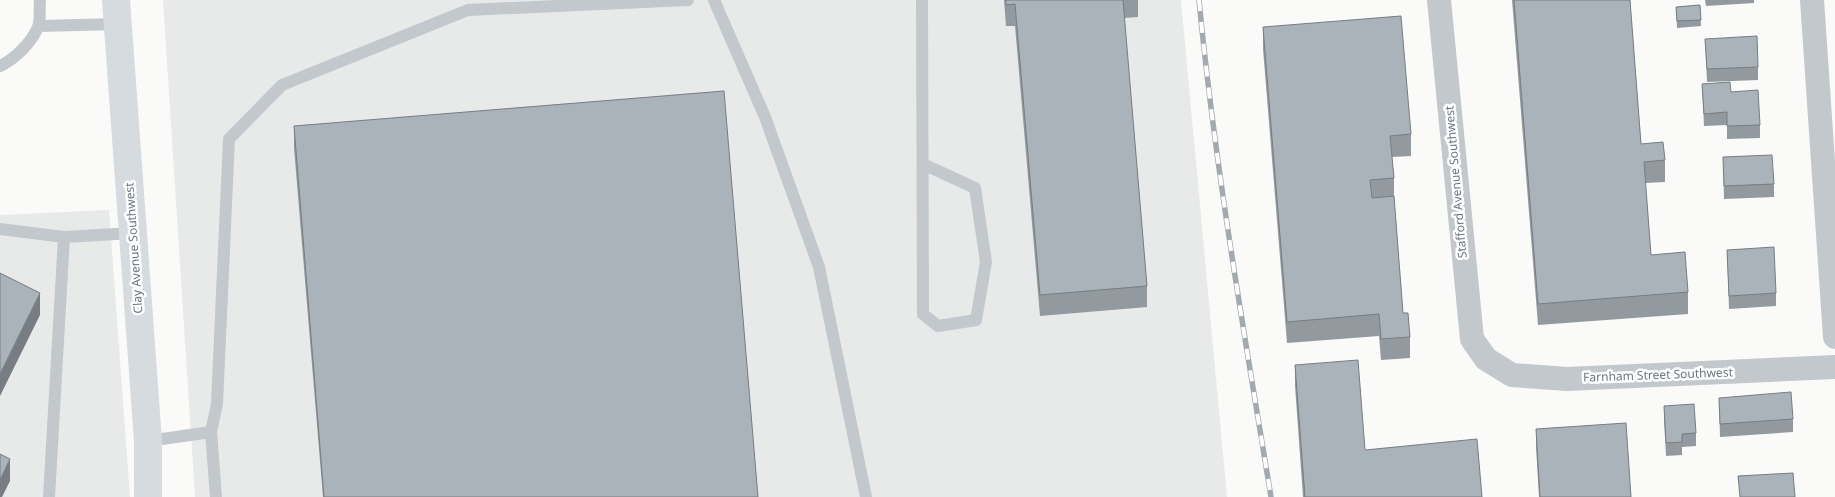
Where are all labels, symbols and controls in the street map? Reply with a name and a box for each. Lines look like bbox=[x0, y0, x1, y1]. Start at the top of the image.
street label: Stafford Avenue Southwest bbox=[1440, 104, 1471, 259]
street label: Clay Avenue Southwest bbox=[120, 181, 147, 314]
street label: Farnham Street Southwest bbox=[1583, 363, 1734, 386]

